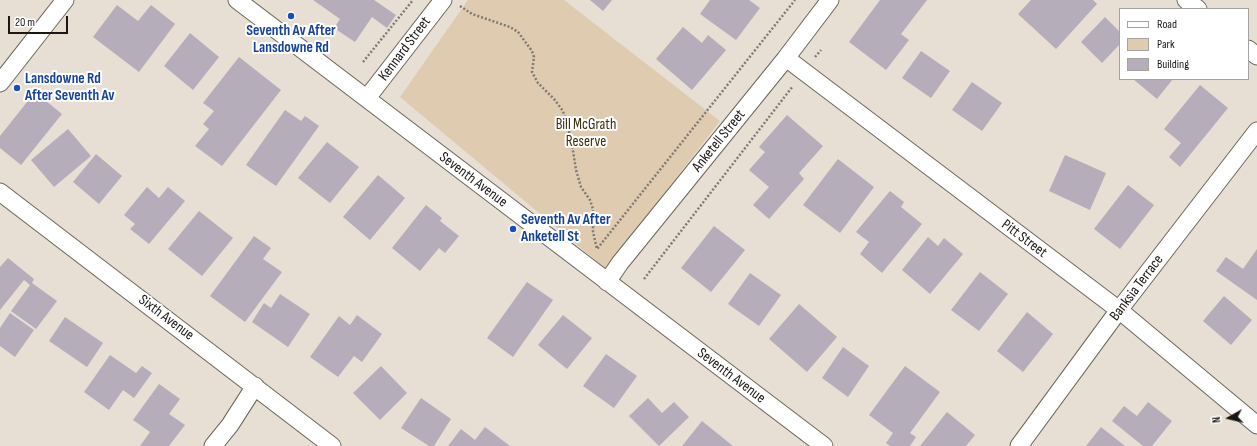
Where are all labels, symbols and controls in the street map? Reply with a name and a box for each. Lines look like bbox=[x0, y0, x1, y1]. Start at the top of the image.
scale bar bbox=[10, 8, 70, 34]
legend bbox=[1119, 8, 1249, 80]
marker: Seventh Av After Lansdowne Rd bbox=[286, 11, 296, 21]
street label: Kennard Street bbox=[375, 13, 435, 85]
text: 20 m bbox=[15, 15, 35, 30]
text: Road bbox=[1157, 17, 1177, 32]
place label: Seventh Av After Lansdowne Rd bbox=[246, 22, 336, 57]
text: Park bbox=[1157, 37, 1175, 52]
text: Building bbox=[1157, 57, 1189, 72]
place label: Lansdowne Rd After Seventh Av bbox=[25, 70, 115, 105]
marker: Lansdowne Rd After Seventh Av bbox=[12, 83, 22, 93]
street label: Anketell Street bbox=[689, 106, 749, 176]
park label: Bill McGrath Reserve bbox=[556, 116, 616, 151]
street label: Seventh Avenue bbox=[435, 149, 511, 211]
place label: Seventh Av After Anketell St bbox=[521, 211, 611, 246]
street label: Pitt Street bbox=[998, 216, 1050, 262]
marker: Seventh Av After Anketell St bbox=[508, 224, 518, 234]
street label: Banksia Terrace bbox=[1106, 251, 1168, 325]
street label: Sixth Avenue bbox=[135, 291, 197, 345]
street label: Seventh Avenue bbox=[693, 345, 769, 407]
north arrow bbox=[1209, 398, 1249, 438]
text: N bbox=[1210, 416, 1223, 424]

